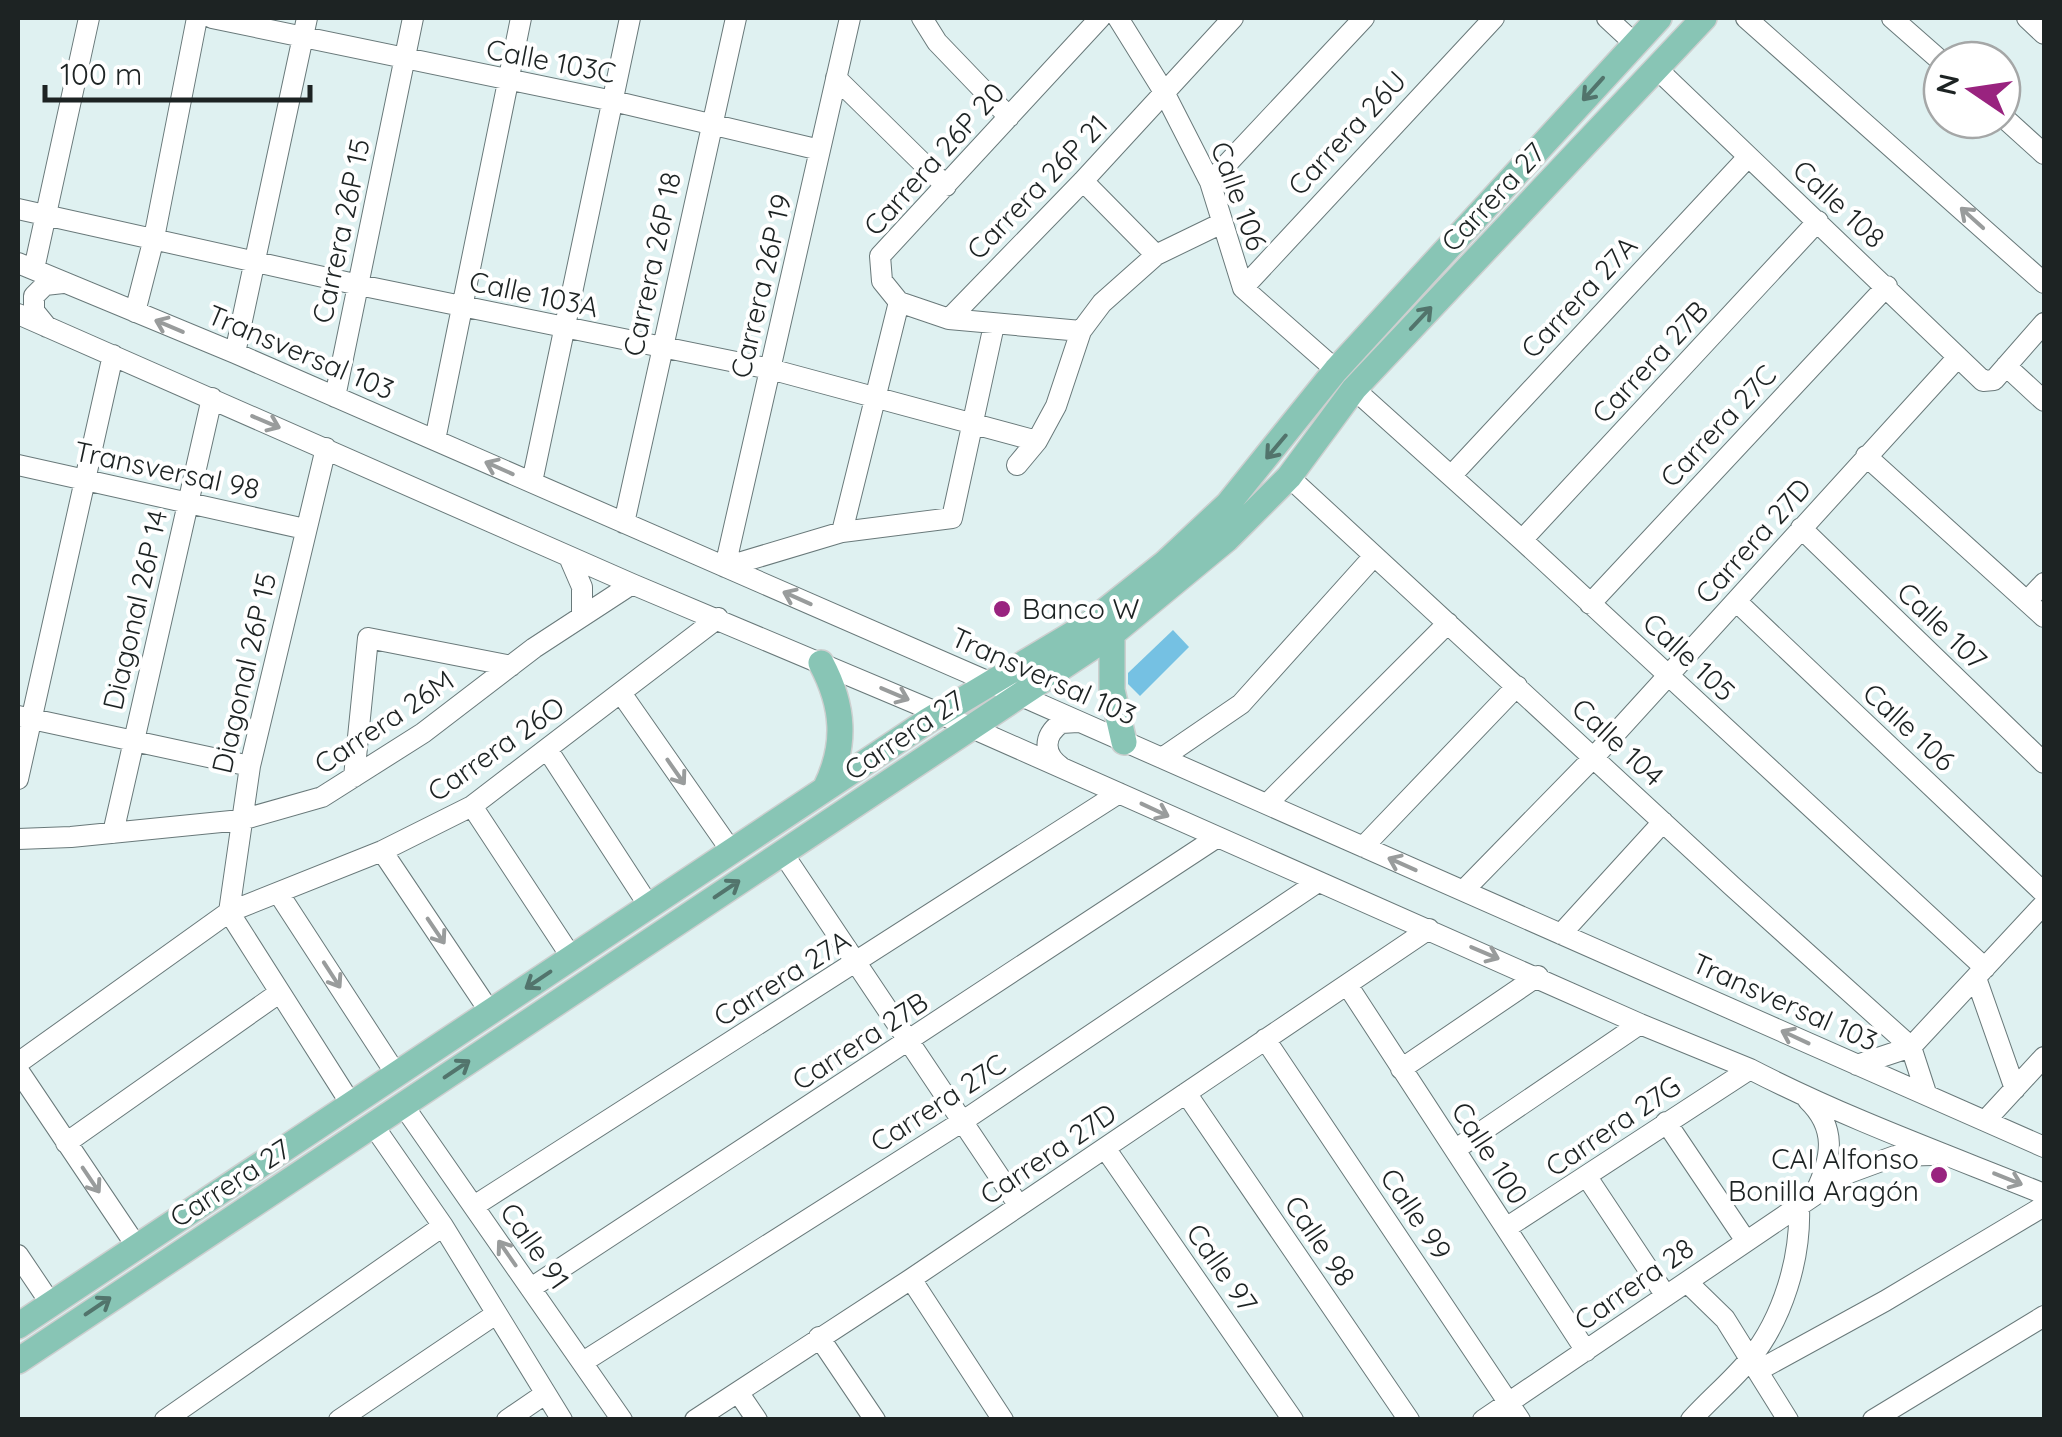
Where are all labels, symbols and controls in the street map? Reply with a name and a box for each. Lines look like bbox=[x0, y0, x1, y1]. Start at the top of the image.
street label: Calle 103C bbox=[483, 31, 619, 90]
scale bar bbox=[45, 40, 310, 102]
north arrow bbox=[1922, 40, 2022, 140]
text: 100 m bbox=[60, 55, 142, 93]
street label: Carrera 26U bbox=[1280, 63, 1413, 202]
text: N bbox=[1928, 70, 1967, 98]
street label: Carrera 26P 20 bbox=[856, 75, 1012, 243]
one-way arrow bbox=[1582, 76, 1605, 101]
street label: Carrera 26P 21 bbox=[959, 107, 1114, 266]
street label: Carrera 27 bbox=[1433, 135, 1552, 258]
street label: Carrera 26P 15 bbox=[304, 136, 377, 326]
street label: Calle 106 bbox=[1204, 137, 1275, 255]
street label: Calle 108 bbox=[1786, 152, 1893, 255]
street label: Carrera 26P 18 bbox=[615, 169, 688, 359]
street label: Carrera 26P 19 bbox=[722, 190, 799, 381]
one-way arrow bbox=[1960, 206, 1985, 229]
street label: Carrera 27A bbox=[1513, 228, 1644, 365]
street label: Calle 103A bbox=[466, 263, 602, 324]
street label: Carrera 27B bbox=[1584, 293, 1715, 430]
street label: Transversal 103 bbox=[203, 296, 400, 407]
one-way arrow bbox=[1409, 306, 1432, 331]
one-way arrow bbox=[154, 315, 184, 333]
street label: Carrera 27C bbox=[1652, 357, 1783, 494]
one-way arrow bbox=[250, 414, 281, 432]
street label: Transversal 98 bbox=[71, 433, 263, 506]
one-way arrow bbox=[1265, 434, 1288, 459]
one-way arrow bbox=[484, 458, 515, 476]
street label: Carrera 27D bbox=[1687, 471, 1818, 611]
street label: Diagonal 26P 14 bbox=[95, 507, 174, 713]
street label: Diagonal 26P 15 bbox=[203, 569, 284, 777]
street label: Calle 107 bbox=[1890, 574, 1994, 677]
one-way arrow bbox=[782, 588, 813, 606]
place label: Banco W bbox=[1022, 591, 1140, 626]
marker: Banco W bbox=[991, 598, 1013, 620]
street label: Calle 105 bbox=[1636, 605, 1743, 708]
street label: Transversal 103 bbox=[946, 619, 1142, 732]
street label: Carrera 26M bbox=[307, 662, 460, 781]
street label: Calle 106 bbox=[1856, 675, 1963, 778]
street label: Carrera 27 bbox=[837, 682, 970, 787]
one-way arrow bbox=[879, 686, 909, 704]
street label: Carrera 26O bbox=[421, 689, 571, 809]
street label: Calle 104 bbox=[1565, 690, 1672, 793]
one-way arrow bbox=[665, 758, 686, 786]
one-way arrow bbox=[1139, 801, 1169, 820]
one-way arrow bbox=[1387, 854, 1418, 872]
one-way arrow bbox=[713, 879, 741, 900]
one-way arrow bbox=[425, 917, 446, 945]
street label: Carrera 27A bbox=[707, 922, 857, 1033]
one-way arrow bbox=[1469, 945, 1500, 963]
street label: Transversal 103 bbox=[1687, 945, 1883, 1058]
one-way arrow bbox=[322, 961, 343, 989]
one-way arrow bbox=[524, 970, 552, 991]
street label: Carrera 27B bbox=[785, 984, 934, 1097]
one-way arrow bbox=[1781, 1027, 1811, 1046]
street label: Carrera 27C bbox=[864, 1046, 1012, 1159]
one-way arrow bbox=[442, 1059, 470, 1080]
street label: Carrera 27G bbox=[1539, 1068, 1687, 1184]
street label: Carrera 27D bbox=[973, 1095, 1122, 1212]
street label: Calle 100 bbox=[1444, 1095, 1536, 1210]
street label: Carrera 27 bbox=[163, 1131, 296, 1234]
place label: CAI Alfonso Bonilla Aragón bbox=[1728, 1141, 1919, 1208]
street label: Calle 99 bbox=[1373, 1161, 1460, 1266]
marker: CAI Alfonso Bonilla Aragón bbox=[1928, 1164, 1950, 1186]
one-way arrow bbox=[81, 1166, 102, 1194]
one-way arrow bbox=[1992, 1172, 2023, 1190]
street label: Calle 98 bbox=[1277, 1189, 1363, 1293]
street label: Calle 91 bbox=[493, 1196, 578, 1296]
street label: Calle 97 bbox=[1179, 1217, 1266, 1319]
street label: Carrera 28 bbox=[1567, 1230, 1700, 1337]
one-way arrow bbox=[497, 1240, 518, 1267]
one-way arrow bbox=[84, 1296, 112, 1317]

